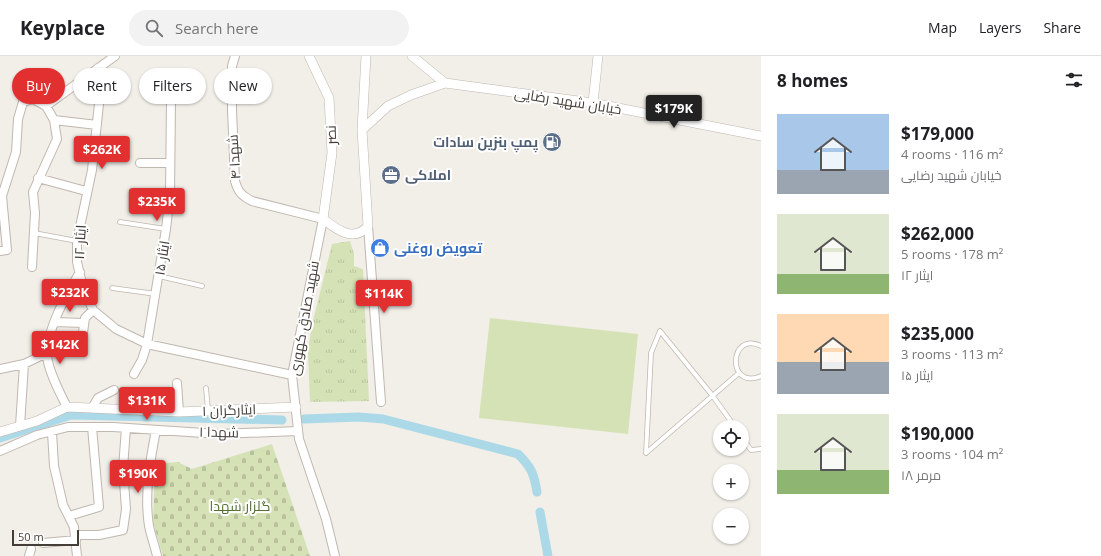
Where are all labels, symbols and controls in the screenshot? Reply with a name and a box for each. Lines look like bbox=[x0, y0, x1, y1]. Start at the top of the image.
search box bbox=[129, 10, 409, 46]
text: Keyplace bbox=[20, 15, 105, 41]
icon: search bbox=[143, 17, 165, 39]
text: Search here bbox=[175, 18, 259, 38]
text: Map bbox=[928, 18, 957, 37]
text: Layers bbox=[979, 18, 1021, 37]
text: Share bbox=[1043, 18, 1081, 37]
chip: Buy bbox=[12, 68, 65, 104]
chip: Rent bbox=[73, 68, 131, 104]
chip: Filters bbox=[139, 68, 206, 104]
chip: New bbox=[214, 68, 272, 104]
text: 8 homes bbox=[777, 69, 848, 92]
icon: filters bbox=[1063, 69, 1085, 91]
street label: خیابان شهید رضایی bbox=[513, 83, 623, 118]
pin: $179K bbox=[646, 95, 702, 129]
text: $179K bbox=[655, 99, 693, 117]
text: $179,000 bbox=[901, 122, 974, 145]
street label: نصر bbox=[321, 125, 340, 146]
icon: home bbox=[809, 130, 857, 178]
fuel station icon: پمپ بنزین سادات bbox=[541, 131, 563, 153]
place label: پمپ بنزین سادات bbox=[433, 132, 538, 153]
street label: شهدا ۴ bbox=[222, 134, 245, 180]
pin: $262K bbox=[74, 136, 130, 170]
text: $262K bbox=[83, 140, 121, 158]
text: 4 rooms · 116 m² bbox=[901, 145, 1003, 163]
office icon: املاکی bbox=[380, 164, 402, 186]
place label: املاکی bbox=[405, 165, 451, 184]
text: خیابان شهید رضایی bbox=[901, 166, 1002, 184]
pin: $235K bbox=[129, 188, 185, 222]
text: $235K bbox=[138, 192, 176, 210]
text: $262,000 bbox=[901, 222, 974, 245]
street label: ایثار ۱۲ bbox=[69, 224, 90, 260]
icon: home bbox=[809, 230, 857, 278]
shop icon: تعویض روغنی bbox=[369, 237, 391, 259]
place label: تعویض روغنی bbox=[394, 238, 483, 257]
street label: ایثار ۱۵ bbox=[149, 239, 174, 277]
text: 5 rooms · 178 m² bbox=[901, 245, 1003, 263]
street label: شهید صادق کهوری bbox=[284, 259, 323, 377]
text: ایثار ۱۲ bbox=[901, 266, 933, 284]
pin: $232K bbox=[42, 279, 98, 313]
pin: $114K bbox=[356, 280, 412, 314]
text: $232K bbox=[51, 283, 89, 301]
text: $114K bbox=[365, 284, 403, 302]
text: $235,000 bbox=[901, 322, 974, 345]
icon: home bbox=[809, 330, 857, 378]
pin: $142K bbox=[32, 331, 88, 365]
text: $142K bbox=[41, 335, 79, 353]
text: 3 rooms · 113 m² bbox=[901, 345, 1003, 363]
text: ایثار ۱۵ bbox=[901, 366, 934, 384]
pin: $131K bbox=[119, 387, 175, 421]
text: $131K bbox=[128, 391, 166, 409]
street label: ایثارگران ۱ bbox=[202, 399, 256, 420]
map controls bbox=[713, 420, 749, 544]
button: locate bbox=[713, 420, 749, 456]
street label: شهدا ۱ bbox=[199, 422, 239, 441]
text: $190,000 bbox=[901, 422, 974, 445]
icon: home bbox=[809, 430, 857, 478]
text: 3 rooms · 104 m² bbox=[901, 445, 1003, 463]
pin: $190K bbox=[110, 460, 166, 494]
text: $190K bbox=[119, 464, 157, 482]
button: + bbox=[713, 464, 749, 500]
text: مرمر ۱۸ bbox=[901, 466, 941, 484]
park label: گلزار شهدا bbox=[209, 496, 271, 515]
button: − bbox=[713, 508, 749, 544]
scale bar bbox=[12, 528, 79, 547]
text: 50 m bbox=[18, 529, 44, 544]

